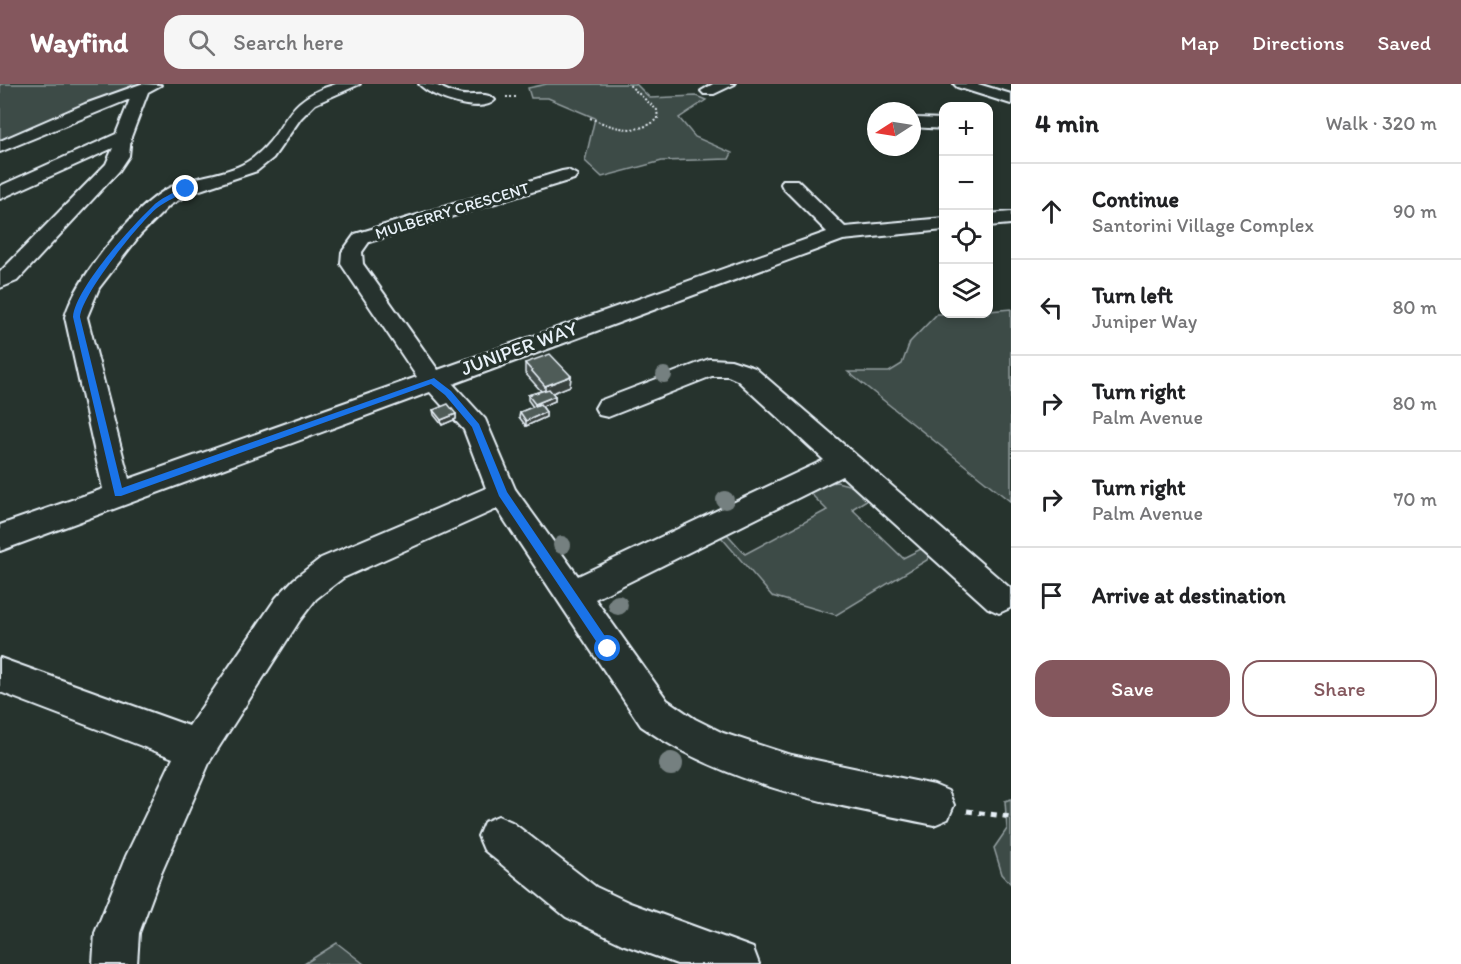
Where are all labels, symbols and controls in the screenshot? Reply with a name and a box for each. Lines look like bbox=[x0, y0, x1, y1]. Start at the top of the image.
search box bbox=[164, 15, 584, 69]
text: Wayfind bbox=[30, 25, 128, 59]
icon: search bbox=[185, 26, 218, 59]
text: Search here bbox=[233, 29, 344, 56]
text: Map bbox=[1181, 30, 1219, 55]
text: Directions bbox=[1252, 30, 1344, 55]
text: Saved bbox=[1377, 30, 1431, 55]
north arrow bbox=[867, 102, 921, 156]
map controls bbox=[939, 102, 993, 318]
button: + bbox=[939, 102, 993, 156]
text: 4 min bbox=[1035, 107, 1099, 139]
text: Walk · 320 m bbox=[1325, 111, 1437, 135]
button: − bbox=[939, 156, 993, 210]
route end bbox=[172, 175, 198, 201]
street label: MULBERRY CRESCENT bbox=[373, 178, 531, 243]
text: Continue bbox=[1092, 186, 1179, 213]
icon: ahead bbox=[1035, 195, 1068, 228]
text: 90 m bbox=[1393, 199, 1437, 223]
button: locate bbox=[939, 210, 993, 264]
text: Santorini Village Complex bbox=[1092, 213, 1314, 237]
button: layers bbox=[939, 264, 993, 318]
text: Turn left bbox=[1092, 282, 1173, 309]
icon: left bbox=[1035, 291, 1068, 324]
text: 80 m bbox=[1392, 295, 1437, 319]
text: Juniper Way bbox=[1092, 309, 1197, 333]
street label: JUNIPER WAY bbox=[457, 316, 581, 380]
text: Turn right bbox=[1092, 378, 1186, 405]
icon: right bbox=[1035, 387, 1068, 420]
text: 80 m bbox=[1392, 391, 1437, 415]
text: Palm Avenue bbox=[1092, 405, 1203, 429]
text: Turn right bbox=[1092, 474, 1186, 501]
icon: right bbox=[1035, 483, 1068, 516]
text: 70 m bbox=[1393, 487, 1437, 511]
text: Palm Avenue bbox=[1092, 501, 1203, 525]
icon: arrive bbox=[1035, 579, 1068, 612]
text: Arrive at destination bbox=[1092, 582, 1286, 609]
route start bbox=[594, 635, 620, 661]
button: Save bbox=[1035, 660, 1230, 717]
button: Share bbox=[1242, 660, 1437, 717]

